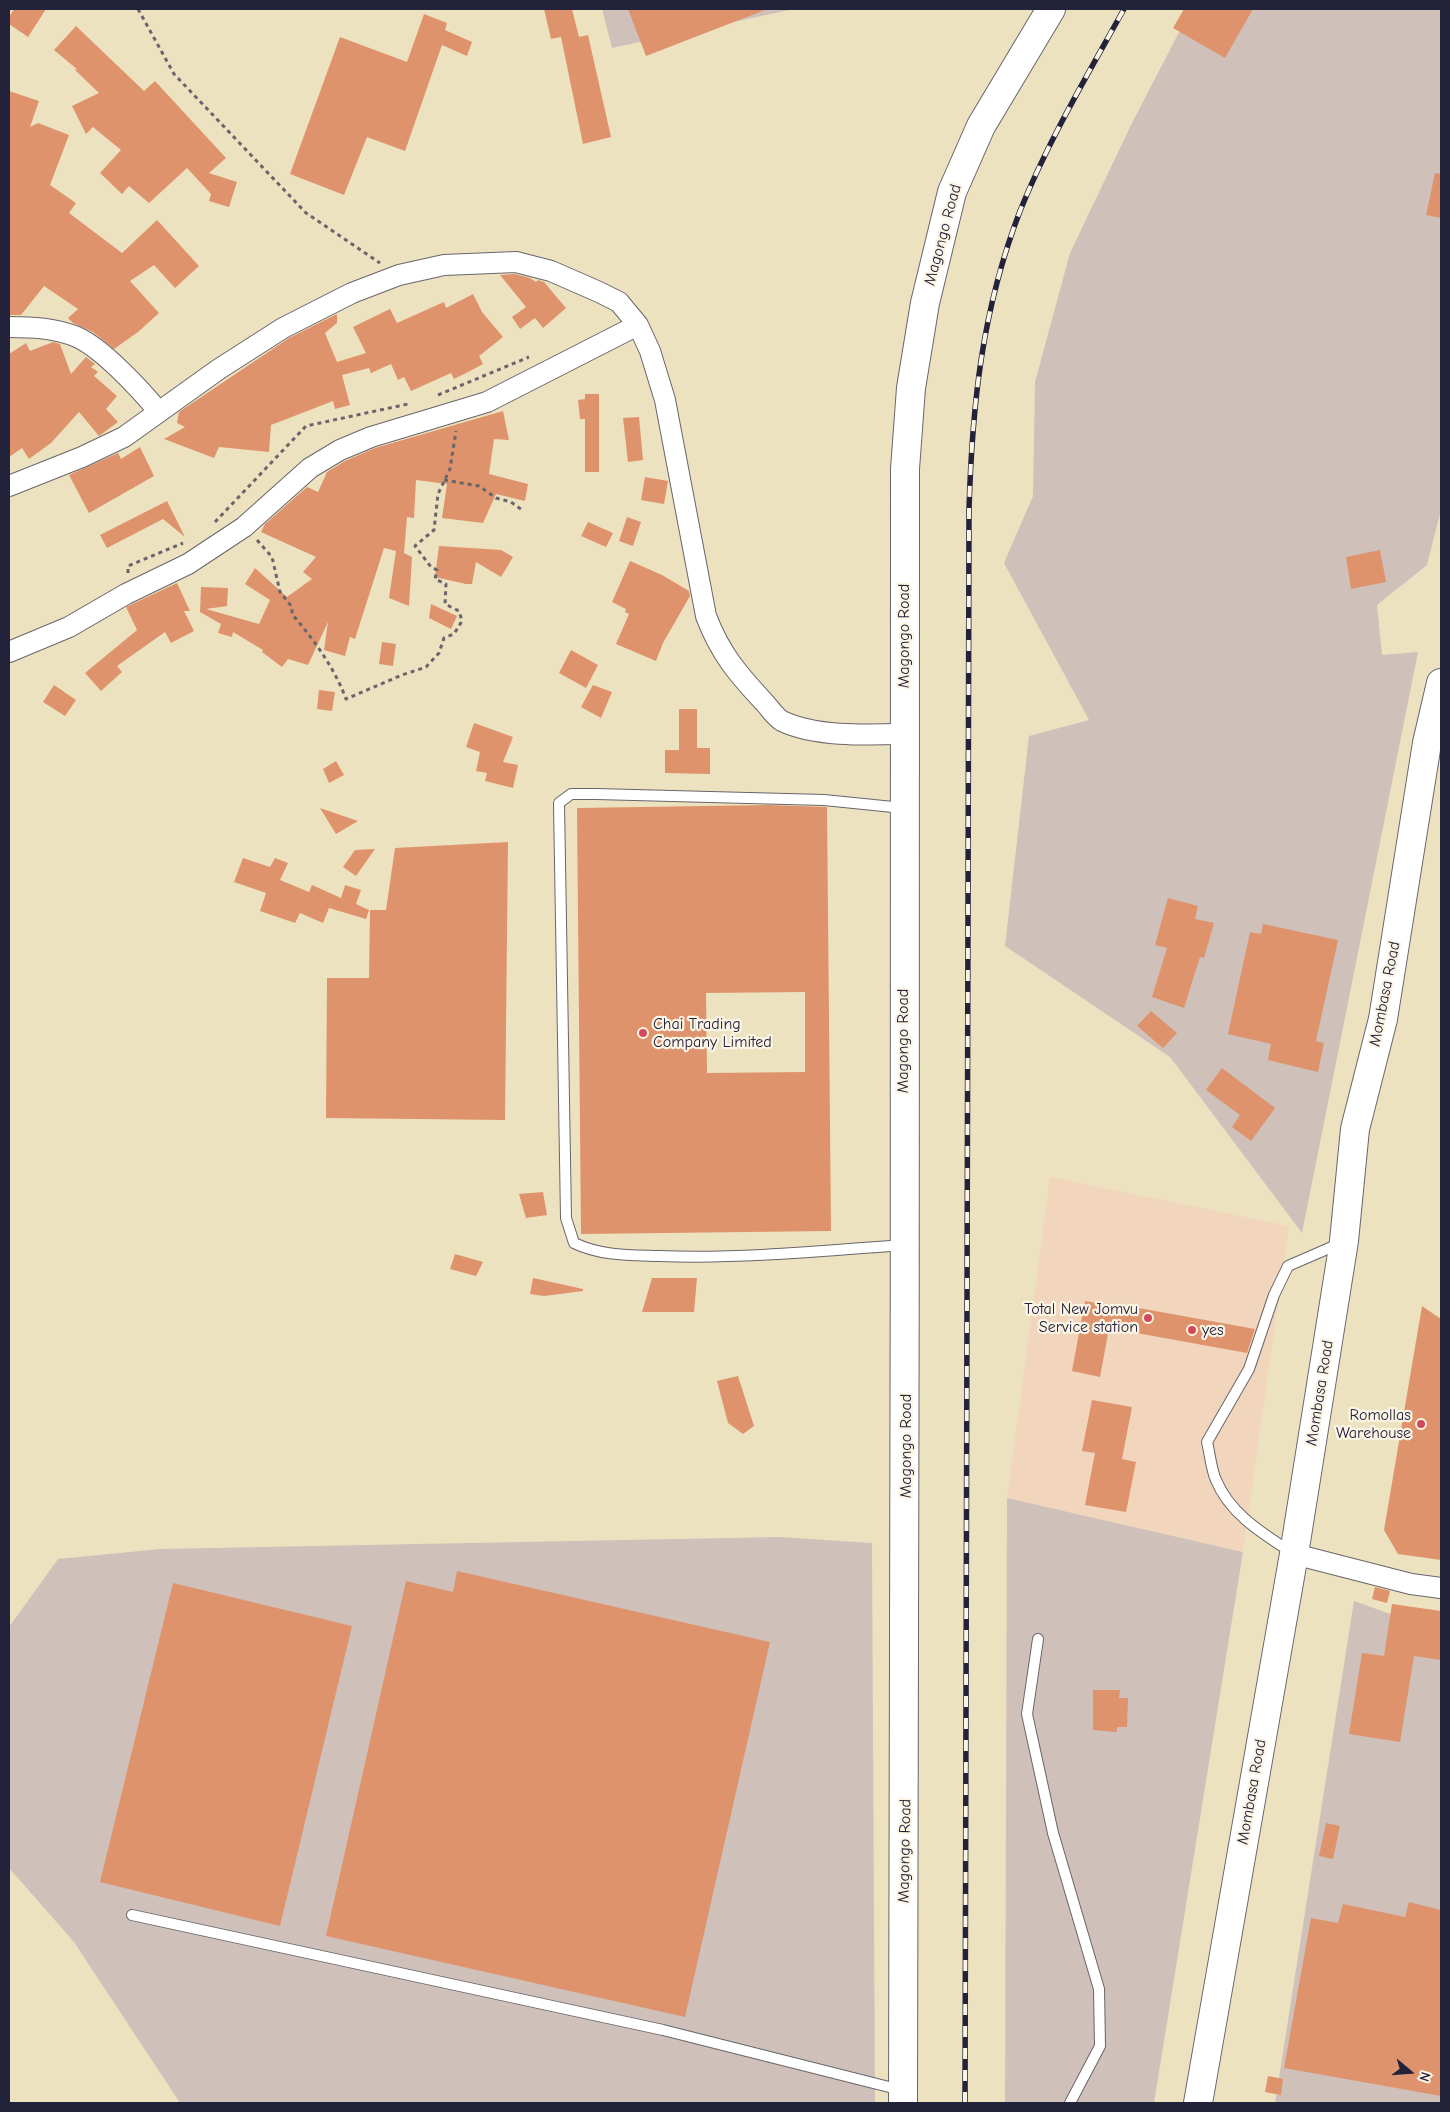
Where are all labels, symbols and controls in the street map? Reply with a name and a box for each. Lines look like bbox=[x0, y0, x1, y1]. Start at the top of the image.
street label: Magongo Road bbox=[920, 182, 966, 288]
street label: Magongo Road bbox=[894, 584, 914, 688]
street label: Mombasa Road bbox=[1365, 940, 1405, 1048]
street label: Magongo Road bbox=[893, 989, 913, 1093]
place label: Chai Trading Company Limited bbox=[653, 1014, 772, 1052]
marker: Chai Trading Company Limited bbox=[637, 1027, 649, 1039]
place label: Total New Jomvu Service station bbox=[1024, 1299, 1138, 1337]
marker: Total New Jomvu Service station bbox=[1142, 1312, 1154, 1324]
place label: yes bbox=[1202, 1320, 1224, 1340]
marker: yes bbox=[1186, 1324, 1198, 1336]
street label: Mombasa Road bbox=[1302, 1339, 1338, 1447]
street label: Magongo Road bbox=[896, 1394, 916, 1498]
place label: Romollas Warehouse bbox=[1336, 1405, 1411, 1443]
marker: Romollas Warehouse bbox=[1415, 1418, 1427, 1430]
street label: Mombasa Road bbox=[1233, 1738, 1271, 1846]
street label: Magongo Road bbox=[894, 1799, 916, 1903]
north arrow bbox=[1385, 2047, 1435, 2097]
text: N bbox=[1415, 2070, 1434, 2084]

